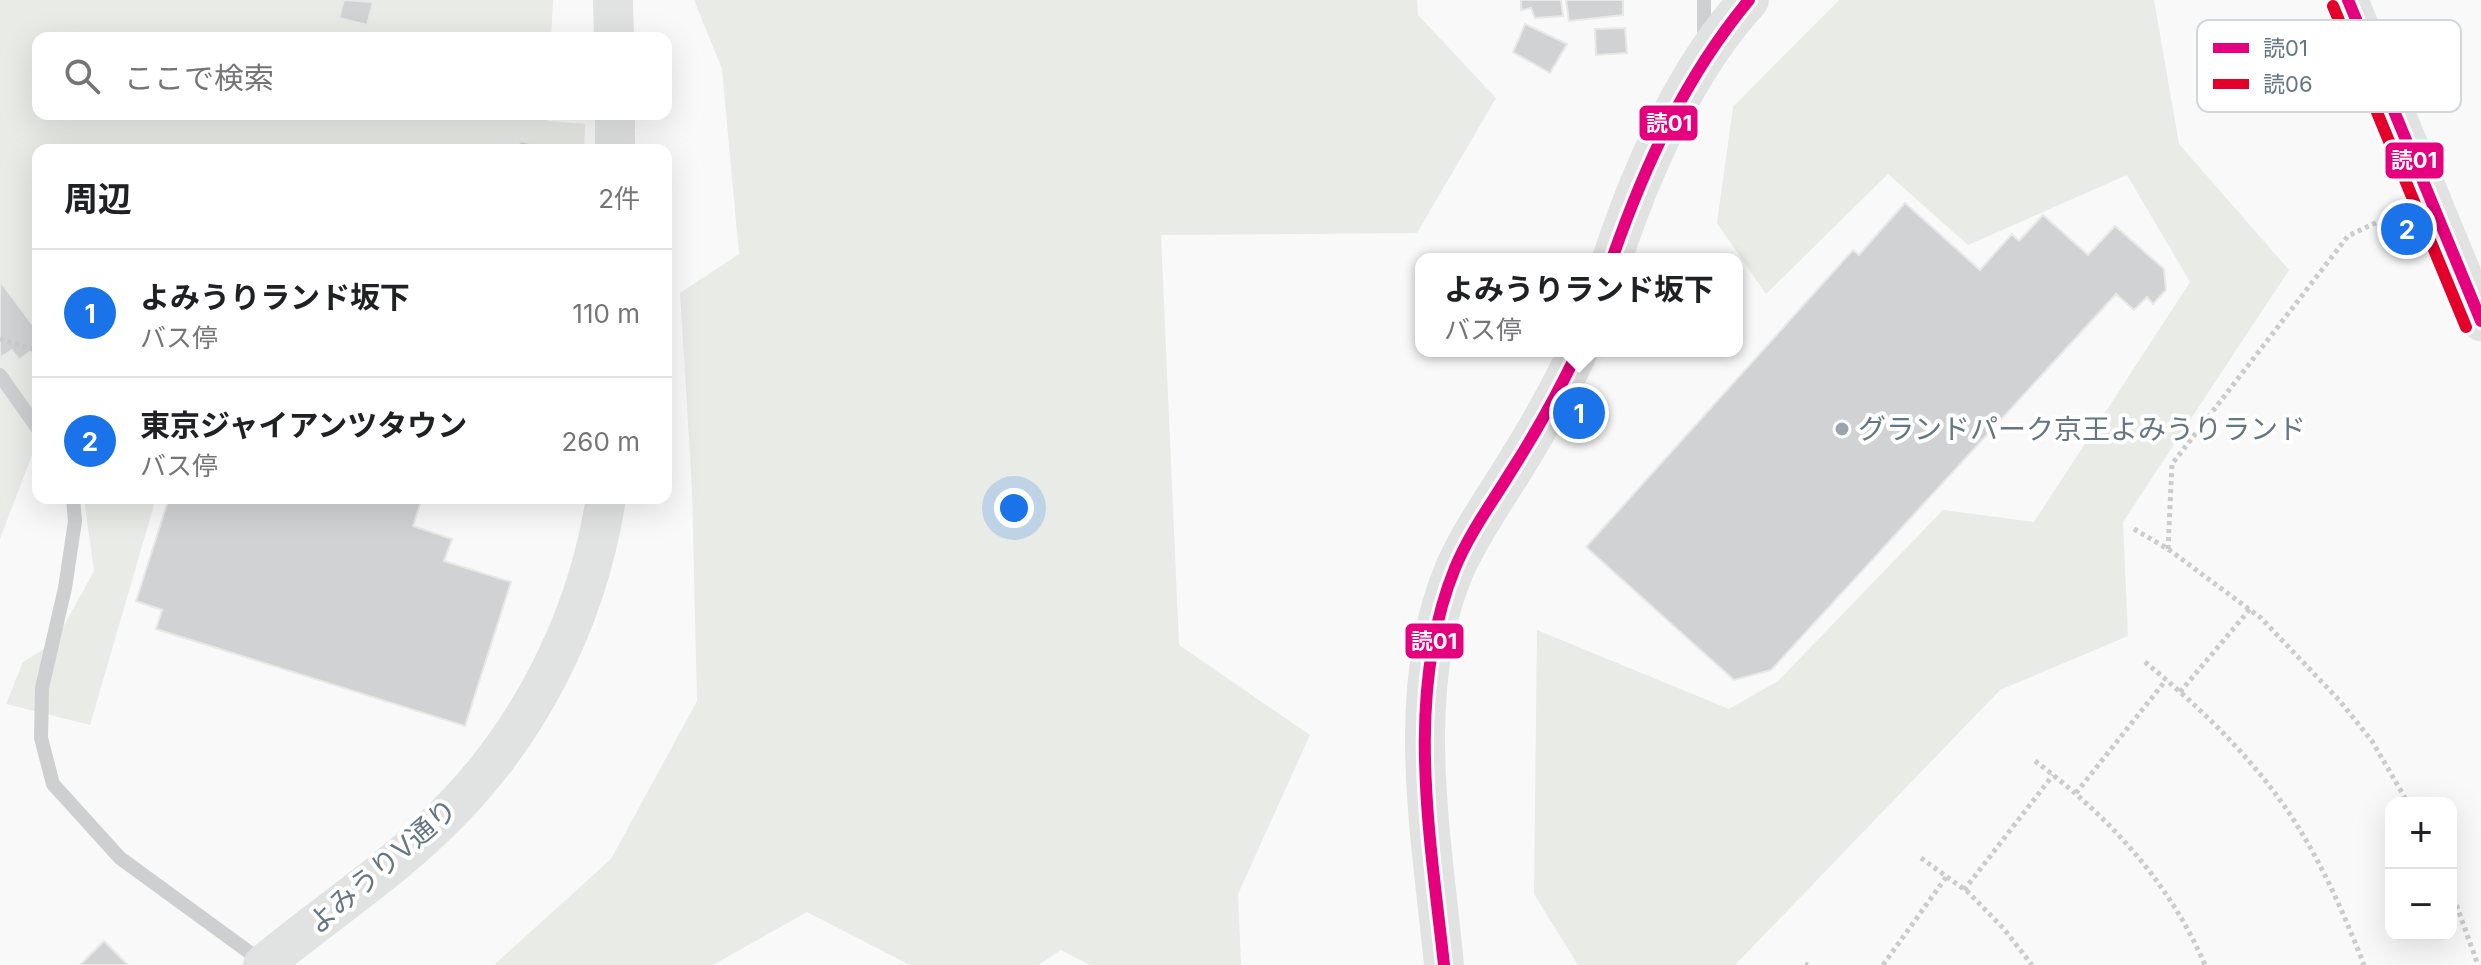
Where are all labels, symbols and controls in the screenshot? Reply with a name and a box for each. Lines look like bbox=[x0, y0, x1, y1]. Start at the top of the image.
legend bbox=[2197, 20, 2461, 112]
search box bbox=[32, 32, 672, 120]
text: 読01 bbox=[2263, 35, 2308, 61]
icon: search bbox=[60, 54, 104, 98]
text: ここで検索 bbox=[124, 60, 274, 96]
text: 読06 bbox=[2263, 71, 2313, 97]
line badge: 読01 bbox=[1638, 104, 1699, 142]
text: 読01 bbox=[1646, 110, 1692, 136]
line badge: 読01 bbox=[2384, 141, 2445, 180]
text: 読01 bbox=[2391, 147, 2437, 173]
text: 周辺 bbox=[64, 178, 132, 219]
text: 2件 bbox=[598, 183, 640, 214]
pin: 2 bbox=[2381, 199, 2433, 259]
popup bbox=[1415, 253, 1743, 357]
text: よみうりランド坂下 bbox=[1444, 271, 1714, 307]
text: よみうりランド坂下 bbox=[140, 279, 410, 315]
text: 1 bbox=[84, 298, 96, 329]
text: 110 m bbox=[572, 298, 640, 329]
text: バス停 bbox=[1444, 314, 1522, 345]
text: バス停 bbox=[140, 322, 218, 353]
pin: 1 bbox=[1553, 383, 1605, 443]
text: 東京ジャイアンツタウン bbox=[140, 407, 467, 443]
place label: グランドパーク京王よみうりランド bbox=[1858, 412, 2306, 446]
marker: グランドパーク京王よみうりランド bbox=[1833, 420, 1851, 438]
text: 2 bbox=[82, 426, 98, 457]
text: 260 m bbox=[562, 426, 640, 457]
text: バス停 bbox=[140, 450, 218, 481]
your location bbox=[994, 488, 1034, 528]
line badge: 読01 bbox=[1404, 622, 1465, 660]
text: 読01 bbox=[1411, 628, 1457, 654]
street label: よみうりV通り bbox=[300, 792, 464, 940]
map controls bbox=[2385, 797, 2457, 941]
button: + bbox=[2385, 797, 2457, 869]
button: − bbox=[2385, 869, 2457, 941]

